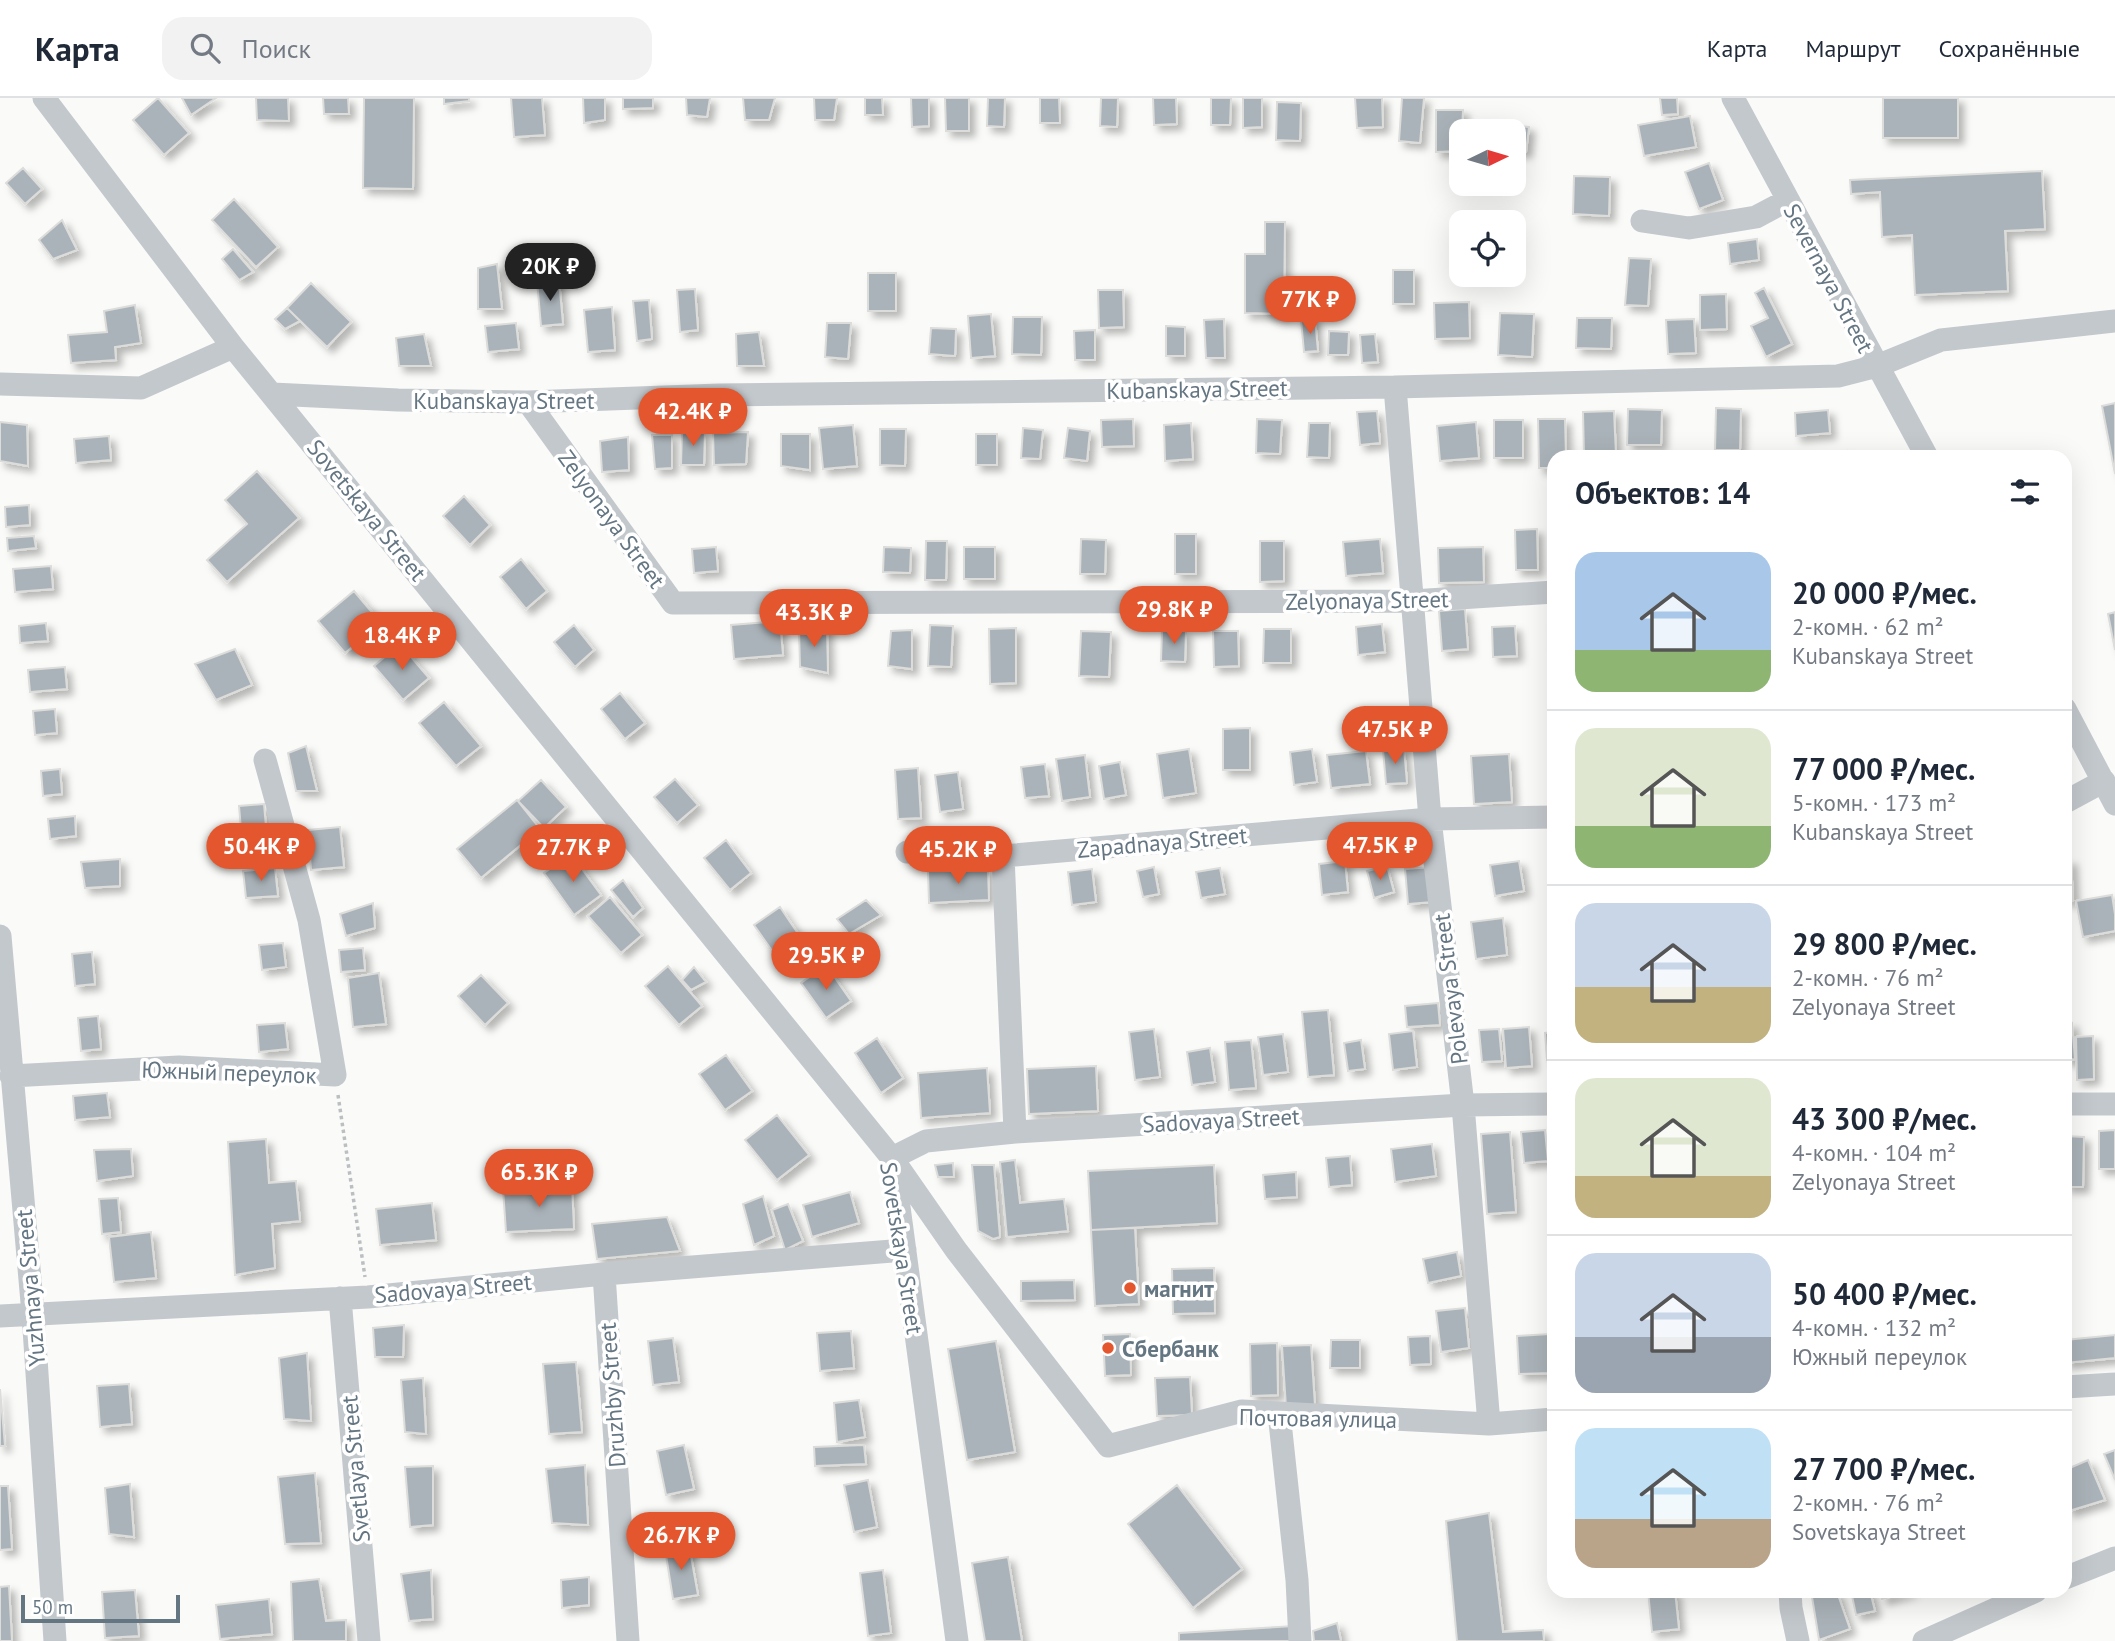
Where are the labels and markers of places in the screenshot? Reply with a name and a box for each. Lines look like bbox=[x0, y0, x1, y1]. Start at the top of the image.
pin: 20K ₽ bbox=[501, 244, 599, 303]
pin: 77K ₽ bbox=[1261, 276, 1359, 336]
pin: 42.4K ₽ bbox=[628, 388, 758, 448]
pin: 29.8K ₽ bbox=[1109, 587, 1239, 646]
pin: 43.3K ₽ bbox=[749, 589, 879, 649]
pin: 18.4K ₽ bbox=[337, 612, 467, 672]
pin: 47.5K ₽ bbox=[1330, 706, 1460, 766]
pin: 47.5K ₽ bbox=[1315, 822, 1445, 882]
pin: 50.4K ₽ bbox=[196, 824, 326, 883]
pin: 27.7K ₽ bbox=[508, 824, 638, 884]
pin: 45.2K ₽ bbox=[893, 826, 1023, 886]
pin: 29.5K ₽ bbox=[761, 932, 891, 992]
pin: 65.3K ₽ bbox=[474, 1150, 604, 1209]
place label: магнит bbox=[1144, 1274, 1214, 1303]
marker: магнит bbox=[1122, 1280, 1138, 1296]
place label: Сбербанк bbox=[1122, 1334, 1219, 1363]
marker: Сбербанк bbox=[1100, 1340, 1116, 1356]
pin: 26.7K ₽ bbox=[616, 1512, 746, 1572]

